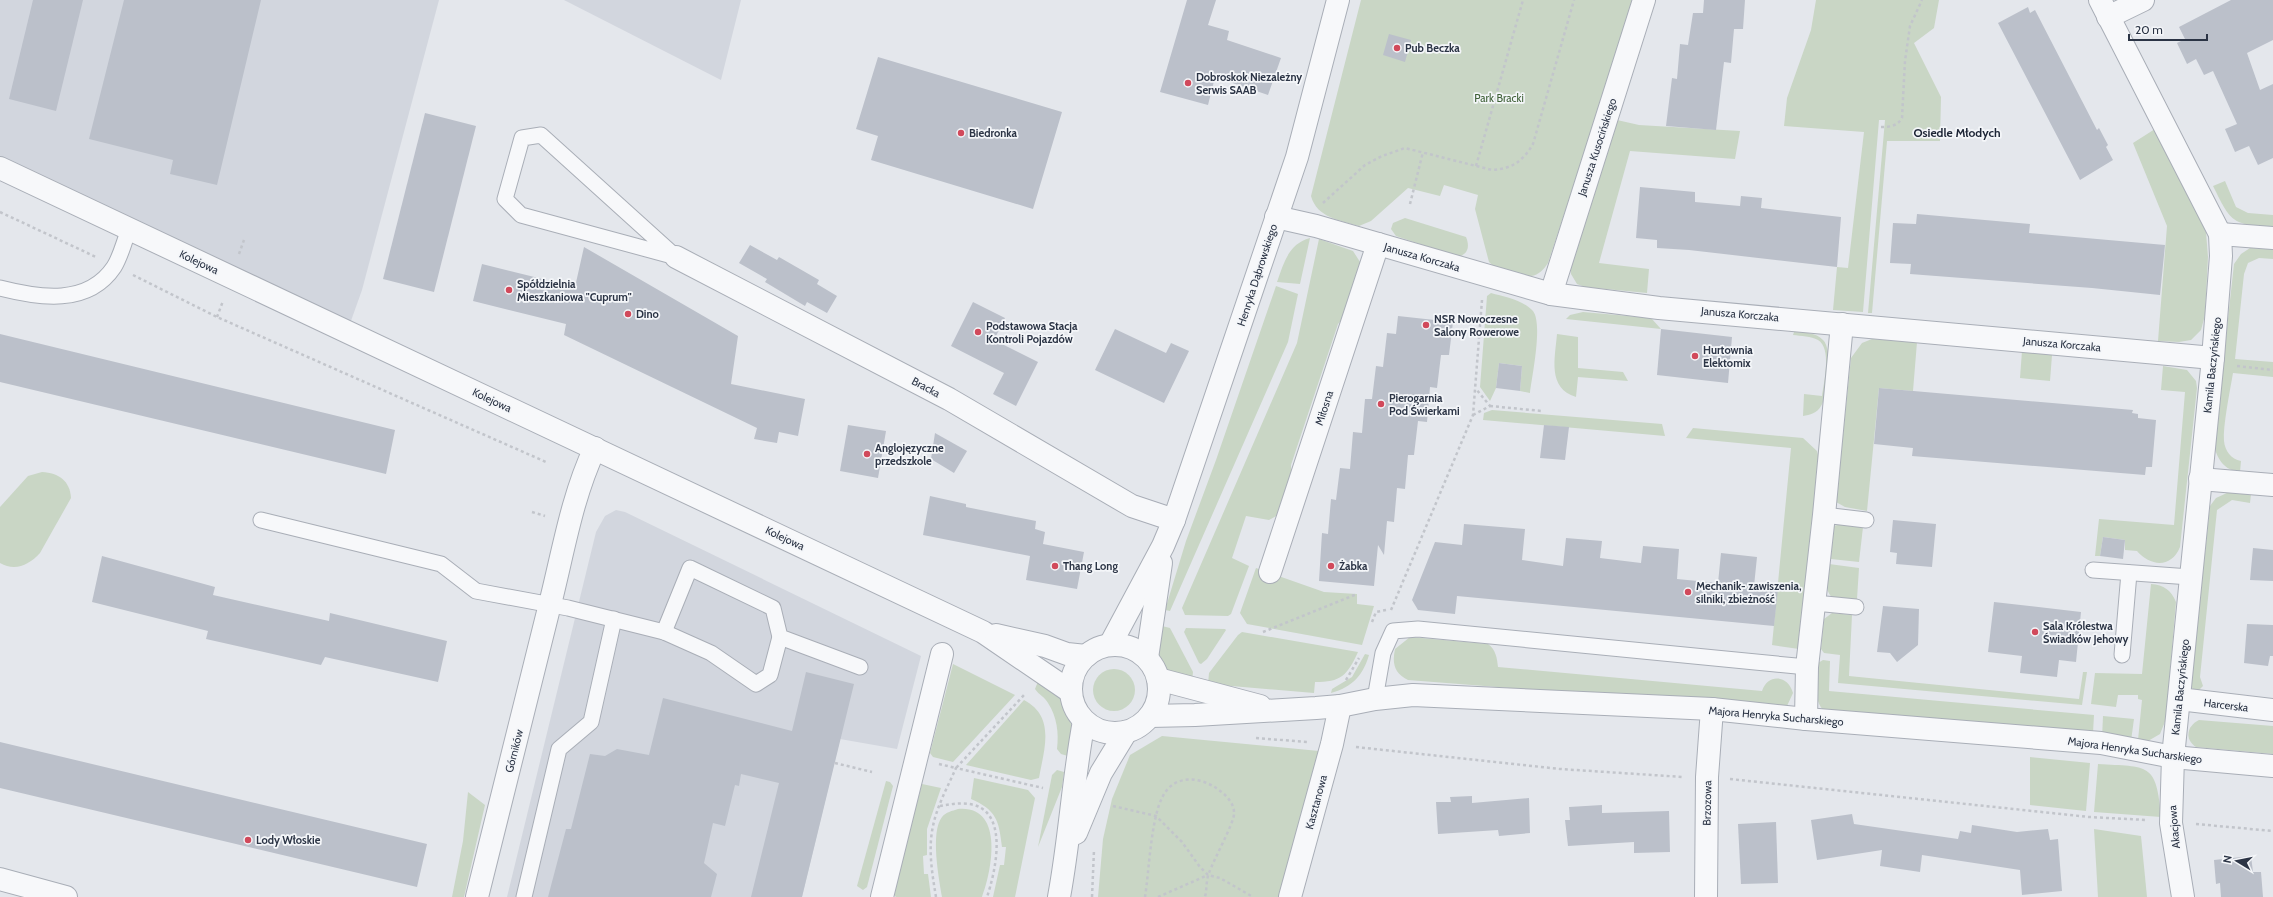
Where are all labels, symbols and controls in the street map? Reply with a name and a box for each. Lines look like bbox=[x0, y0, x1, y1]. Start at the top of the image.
scale bar bbox=[2129, 16, 2207, 42]
text: 20 m bbox=[2135, 22, 2163, 37]
place label: Pub Beczka bbox=[1405, 41, 1460, 55]
marker: Pub Beczka bbox=[1392, 43, 1402, 53]
place label: Dobroskok Niezależny Serwis SAAB bbox=[1196, 70, 1302, 97]
marker: Dobroskok Niezależny Serwis SAAB bbox=[1183, 78, 1193, 88]
park label: Park Bracki bbox=[1474, 91, 1524, 105]
street label: Janusza Kusocińskiego bbox=[1574, 96, 1619, 199]
district label: Osiedle Młodych bbox=[1913, 125, 2001, 140]
place label: Biedronka bbox=[969, 126, 1018, 140]
marker: Biedronka bbox=[956, 128, 966, 138]
street label: Henryka Dąbrowskiego bbox=[1234, 222, 1280, 328]
street label: Janusza Korczaka bbox=[1382, 239, 1462, 275]
street label: Kolejowa bbox=[177, 247, 221, 277]
place label: Spółdzielnia Mieszkaniowa "Cuprum" bbox=[517, 277, 632, 304]
marker: Spółdzielnia Mieszkaniowa "Cuprum" bbox=[504, 285, 514, 295]
street label: Janusza Korczaka bbox=[1699, 304, 1780, 324]
place label: Dino bbox=[636, 307, 659, 321]
marker: Dino bbox=[623, 309, 633, 319]
place label: NSR Nowoczesne Salony Rowerowe bbox=[1434, 312, 1519, 339]
street label: Kamila Baczyńskiego bbox=[2200, 316, 2224, 414]
place label: Podstawowa Stacja Kontroli Pojazdów bbox=[986, 319, 1078, 346]
marker: NSR Nowoczesne Salony Rowerowe bbox=[1421, 320, 1431, 330]
marker: Podstawowa Stacja Kontroli Pojazdów bbox=[973, 327, 983, 337]
street label: Janusza Korczaka bbox=[2021, 334, 2102, 354]
place label: Hurtownia Elektomix bbox=[1703, 343, 1753, 370]
marker: Hurtownia Elektomix bbox=[1690, 351, 1700, 361]
street label: Bracka bbox=[909, 374, 943, 401]
street label: Kolejowa bbox=[470, 385, 514, 415]
street label: Miłosna bbox=[1312, 388, 1336, 427]
place label: Pierogarnia Pod Świerkami bbox=[1389, 391, 1460, 418]
marker: Pierogarnia Pod Świerkami bbox=[1376, 399, 1386, 409]
place label: Anglojęzyczne przedszkole bbox=[875, 441, 944, 468]
marker: Anglojęzyczne przedszkole bbox=[862, 449, 872, 459]
street label: Kolejowa bbox=[763, 523, 807, 553]
place label: Thang Long bbox=[1063, 559, 1118, 573]
place label: Żabka bbox=[1339, 559, 1368, 573]
marker: Thang Long bbox=[1050, 561, 1060, 571]
marker: Żabka bbox=[1326, 561, 1336, 571]
place label: Mechanik- zawiszenia, silniki, zbieżność bbox=[1696, 579, 1802, 606]
marker: Mechanik- zawiszenia, silniki, zbieżność bbox=[1683, 587, 1693, 597]
place label: Sala Królestwa Świadków Jehowy bbox=[2043, 619, 2128, 646]
marker: Sala Królestwa Świadków Jehowy bbox=[2030, 627, 2040, 637]
street label: Kamila Baczyńskiego bbox=[2168, 638, 2192, 736]
street label: Harcerska bbox=[2203, 695, 2250, 715]
street label: Majora Henryka Sucharskiego bbox=[1708, 703, 1844, 729]
street label: Górników bbox=[502, 728, 526, 774]
street label: Majora Henryka Sucharskiego bbox=[2067, 734, 2203, 766]
street label: Kasztanowa bbox=[1302, 773, 1330, 831]
street label: Brzozowa bbox=[1700, 780, 1714, 826]
street label: Akacjowa bbox=[2165, 804, 2183, 849]
place label: Lody Włoskie bbox=[256, 833, 321, 847]
marker: Lody Włoskie bbox=[243, 835, 253, 845]
north arrow bbox=[2217, 841, 2257, 881]
text: N bbox=[2220, 854, 2235, 864]

